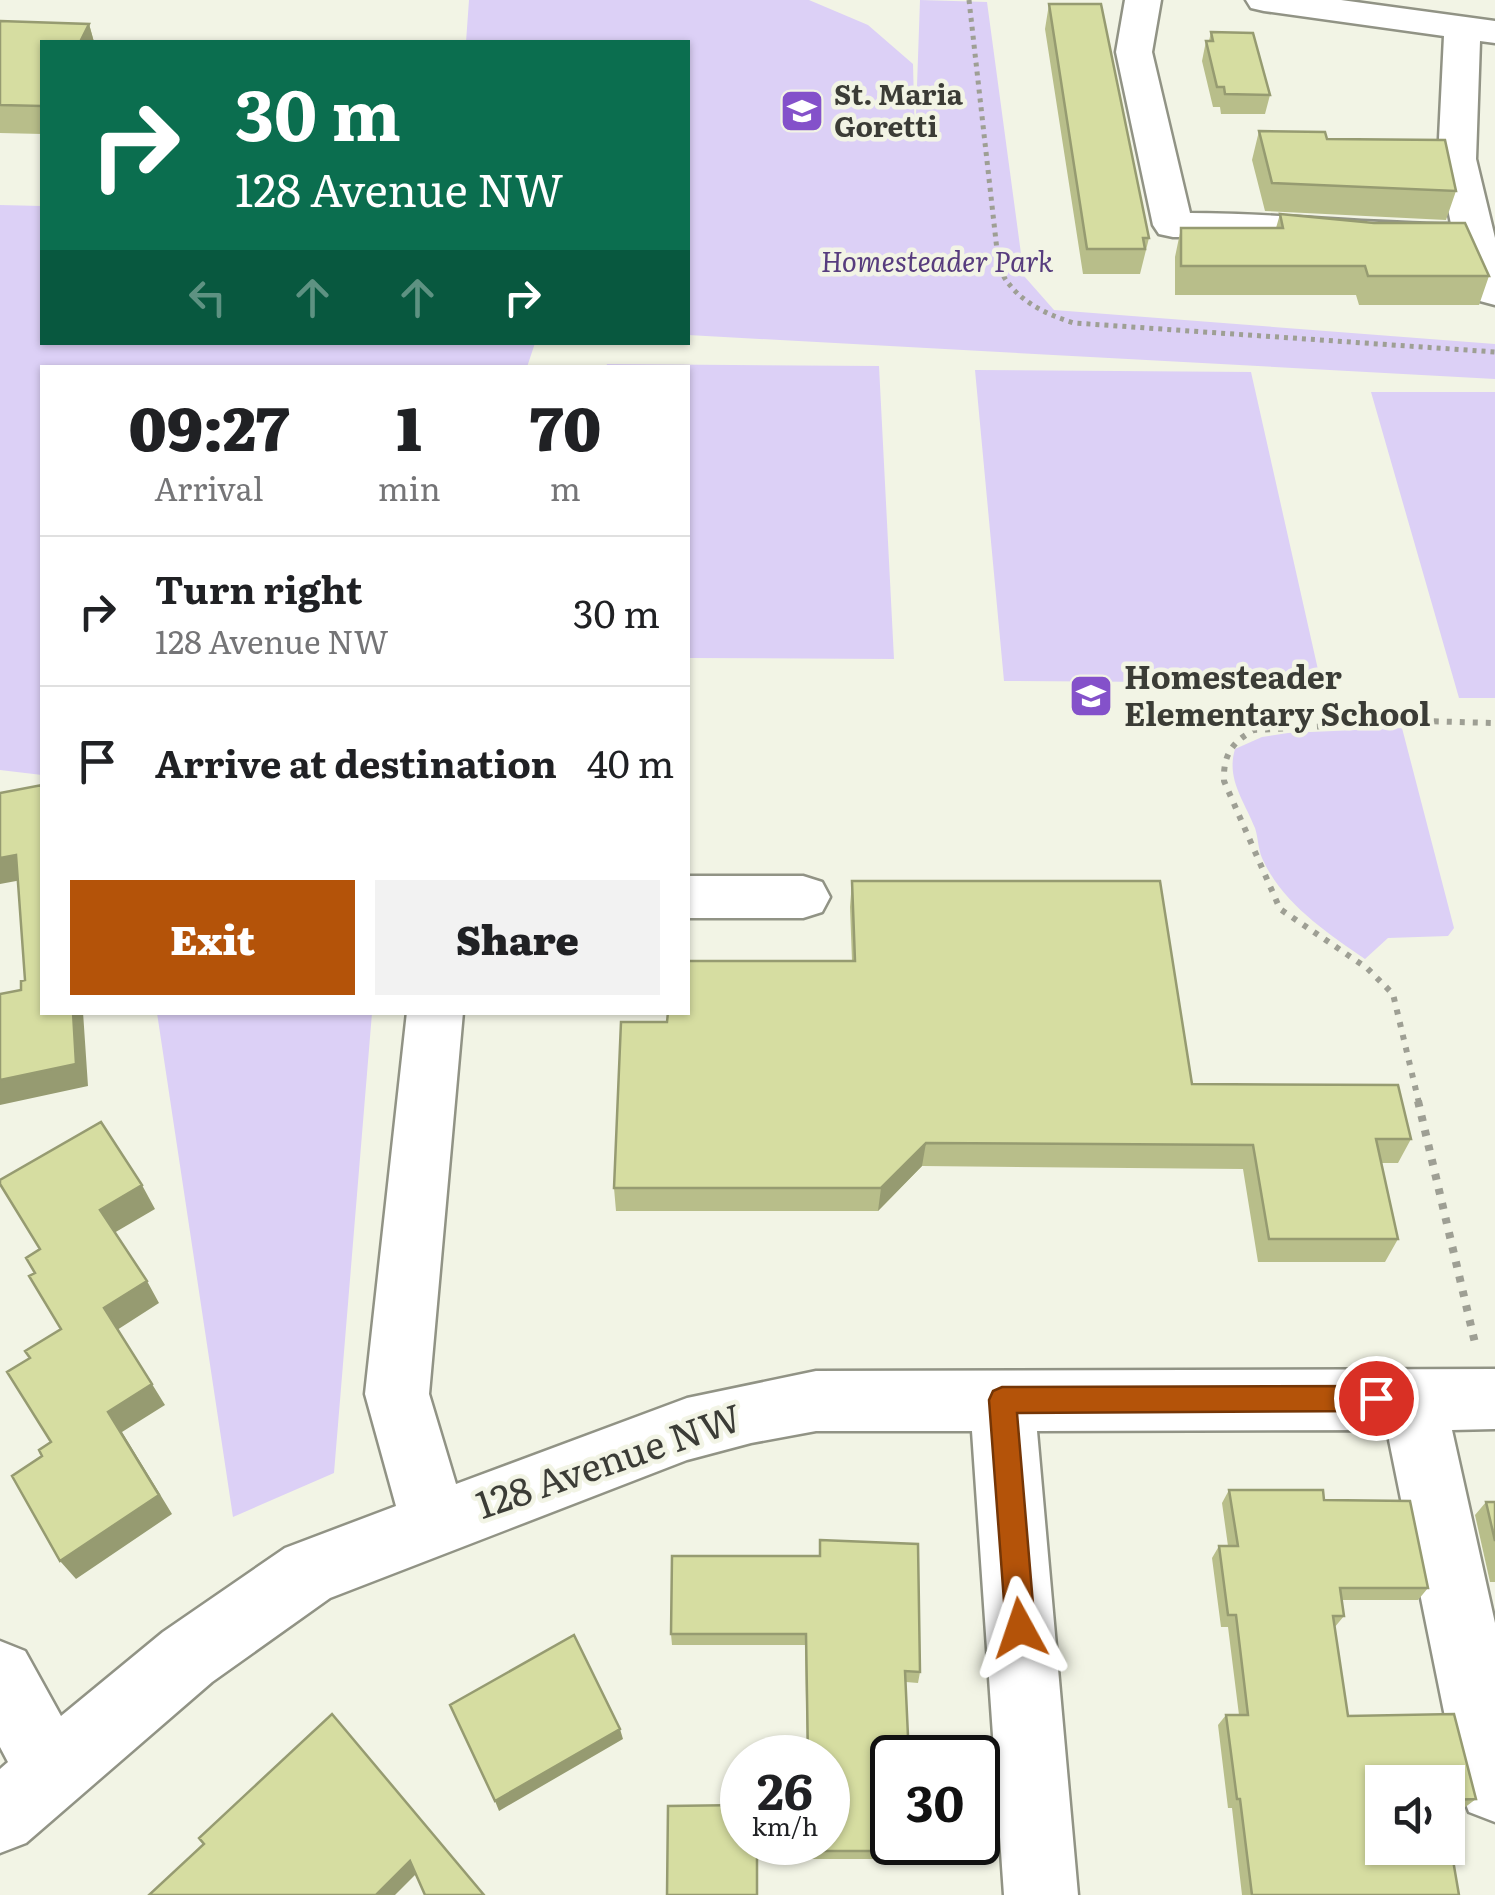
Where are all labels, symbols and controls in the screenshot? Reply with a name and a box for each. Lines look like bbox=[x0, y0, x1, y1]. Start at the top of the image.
text: 30 m bbox=[235, 59, 401, 163]
place label: St. Maria Goretti bbox=[834, 72, 964, 146]
icon: right bbox=[70, 80, 200, 210]
school or university icon: St. Maria Goretti bbox=[779, 88, 825, 134]
text: 128 Avenue NW bbox=[235, 154, 564, 221]
park label: Homesteader Park bbox=[821, 239, 1054, 281]
icon: left bbox=[180, 270, 235, 325]
icon: ahead bbox=[285, 270, 340, 325]
icon: ahead bbox=[390, 270, 445, 325]
icon: right bbox=[495, 270, 550, 325]
text: 09:27 bbox=[129, 380, 289, 469]
text: 1 bbox=[397, 380, 422, 469]
text: 70 bbox=[529, 380, 601, 469]
text: Arrival bbox=[154, 463, 264, 511]
text: min bbox=[378, 463, 441, 511]
text: m bbox=[550, 463, 581, 511]
text: Turn right bbox=[155, 559, 362, 616]
text: 30 m bbox=[573, 583, 660, 640]
icon: right bbox=[70, 584, 125, 639]
text: 128 Avenue NW bbox=[155, 616, 389, 664]
place label: Homesteader Elementary School bbox=[1124, 651, 1431, 736]
school or university icon: Homesteader Elementary School bbox=[1068, 673, 1114, 719]
text: Arrive at destination bbox=[155, 733, 557, 790]
text: 40 m bbox=[587, 733, 674, 790]
icon: arrive bbox=[70, 734, 125, 789]
button: Exit bbox=[70, 880, 355, 995]
button: Share bbox=[375, 880, 660, 995]
pin bbox=[1334, 1356, 1419, 1441]
icon: arrive bbox=[1349, 1371, 1404, 1426]
street label: 128 Avenue NW bbox=[467, 1387, 748, 1531]
position arrow bbox=[968, 1576, 1072, 1680]
speed limit sign: 30 bbox=[870, 1735, 1000, 1865]
text: 26 bbox=[757, 1751, 813, 1825]
map controls bbox=[1365, 1765, 1465, 1865]
button: sound bbox=[1365, 1765, 1465, 1865]
text: km/h bbox=[752, 1807, 818, 1844]

